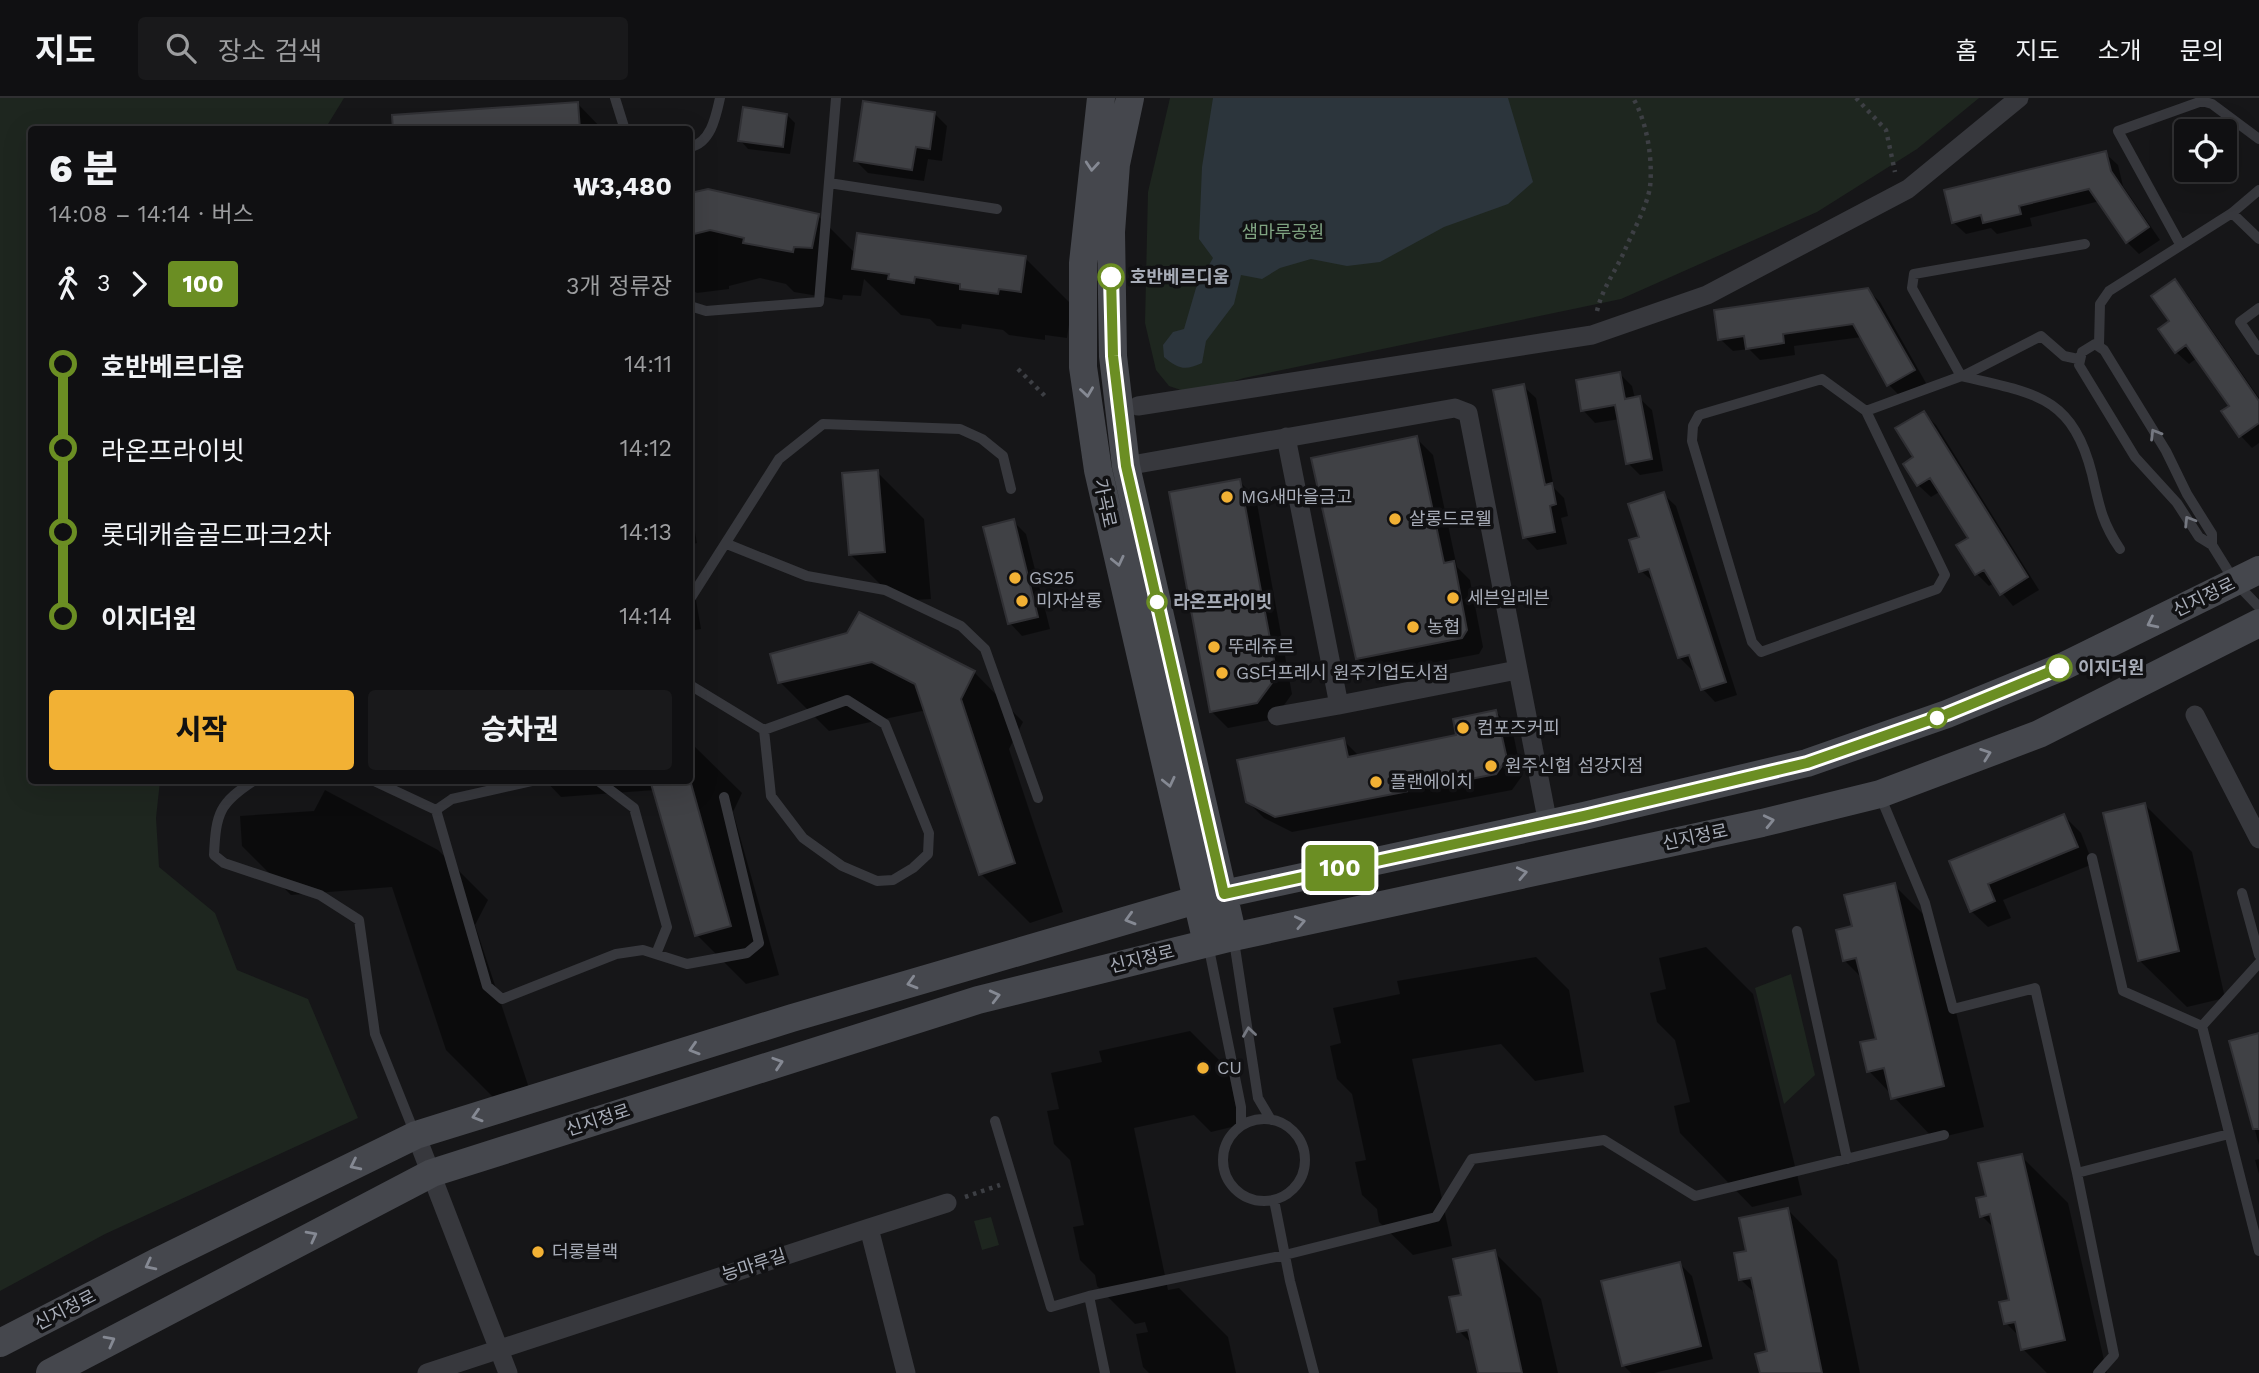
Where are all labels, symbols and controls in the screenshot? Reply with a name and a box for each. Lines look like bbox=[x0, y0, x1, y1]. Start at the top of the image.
search box bbox=[138, 17, 628, 80]
icon: search bbox=[162, 29, 200, 67]
text: 지도 bbox=[35, 31, 96, 70]
text: 장소 검색 bbox=[218, 36, 322, 66]
text: 홈 bbox=[1955, 37, 1977, 65]
text: 지도 bbox=[2015, 37, 2060, 65]
text: 소개 bbox=[2098, 37, 2142, 65]
text: 문의 bbox=[2180, 37, 2224, 65]
map controls bbox=[2174, 119, 2237, 182]
button: locate bbox=[2174, 119, 2237, 182]
text: 6 분 bbox=[49, 147, 118, 191]
one-way arrow bbox=[1084, 160, 1099, 171]
text: ₩3,480 bbox=[573, 171, 672, 201]
text: 14:08 – 14:14 · 버스 bbox=[49, 201, 254, 228]
park label: 샘마루공원 bbox=[1242, 221, 1324, 242]
marker: 호반베르디움 bbox=[1098, 264, 1124, 290]
icon: walk bbox=[49, 265, 87, 303]
icon: forward bbox=[120, 265, 158, 303]
place label: 호반베르디움 bbox=[1130, 266, 1229, 287]
text: 3 bbox=[97, 270, 110, 297]
text: 100 bbox=[182, 270, 224, 298]
text: 3개 정류장 bbox=[566, 273, 672, 300]
text: 14:11 bbox=[624, 351, 672, 378]
text: 호반베르디움 bbox=[101, 352, 245, 382]
one-way arrow bbox=[1079, 387, 1094, 398]
one-way arrow bbox=[2151, 428, 2164, 441]
text: 14:12 bbox=[620, 435, 672, 462]
text: 라온프라이빗 bbox=[101, 436, 245, 466]
street label: 가곡로 bbox=[1090, 476, 1121, 529]
place label: MG새마을금고 bbox=[1241, 486, 1352, 507]
marker: MG새마을금고 bbox=[1219, 489, 1235, 505]
place label: 살롱드로웰 bbox=[1409, 508, 1492, 529]
marker: 살롱드로웰 bbox=[1387, 511, 1403, 527]
one-way arrow bbox=[2184, 515, 2197, 528]
text: 14:13 bbox=[620, 519, 672, 546]
text: 롯데캐슬골드파크2차 bbox=[101, 520, 331, 550]
one-way arrow bbox=[1110, 555, 1124, 567]
place label: GS25 bbox=[1029, 567, 1075, 588]
marker: GS25 bbox=[1007, 570, 1023, 586]
street label: 신지정로 bbox=[2169, 573, 2238, 621]
place label: 세븐일레븐 bbox=[1467, 587, 1550, 608]
place label: 미자살롱 bbox=[1036, 590, 1102, 611]
marker: 세븐일레븐 bbox=[1445, 590, 1461, 606]
place label: 라온프라이빗 bbox=[1173, 591, 1272, 612]
marker: 라온프라이빗 bbox=[1147, 592, 1167, 612]
marker: 미자살롱 bbox=[1014, 593, 1030, 609]
text: 14:14 bbox=[619, 603, 672, 630]
text: 이지더원 bbox=[101, 604, 197, 634]
one-way arrow bbox=[2147, 614, 2159, 628]
place label: 농협 bbox=[1427, 616, 1460, 637]
marker: 농협 bbox=[1405, 619, 1421, 635]
place label: 뚜레쥬르 bbox=[1228, 636, 1294, 657]
marker: 뚜레쥬르 bbox=[1206, 639, 1222, 655]
marker: 이지더원 bbox=[2046, 655, 2072, 681]
place label: 이지더원 bbox=[2078, 657, 2144, 678]
place label: GS더프레시 원주기업도시점 bbox=[1236, 662, 1449, 683]
marker: GS더프레시 원주기업도시점 bbox=[1214, 665, 1230, 681]
button: 시작 bbox=[49, 690, 354, 770]
button: 승차권 bbox=[368, 690, 672, 770]
unlabelled marker bbox=[1927, 708, 1947, 728]
place label: 컴포즈커피 bbox=[1477, 717, 1560, 738]
marker: 컴포즈커피 bbox=[1455, 720, 1471, 736]
one-way arrow bbox=[1979, 749, 1991, 763]
place label: 원주신협 섬강지점 bbox=[1505, 755, 1644, 776]
marker: 원주신협 섬강지점 bbox=[1483, 758, 1499, 774]
place label: 플랜에이치 bbox=[1390, 771, 1473, 792]
marker: 플랜에이치 bbox=[1368, 774, 1384, 790]
one-way arrow bbox=[1161, 776, 1175, 788]
one-way arrow bbox=[1763, 815, 1775, 829]
street label: 신지정로 bbox=[1660, 819, 1729, 854]
line badge: 100 bbox=[1300, 845, 1380, 891]
text: 100 bbox=[1319, 854, 1361, 882]
one-way arrow bbox=[1516, 867, 1528, 882]
one-way arrow bbox=[1124, 910, 1136, 925]
one-way arrow bbox=[1294, 916, 1306, 930]
street label: 신지정로 bbox=[1107, 940, 1177, 977]
one-way arrow bbox=[906, 975, 918, 990]
one-way arrow bbox=[989, 990, 1001, 1004]
one-way arrow bbox=[1242, 1026, 1257, 1038]
one-way arrow bbox=[688, 1041, 701, 1055]
one-way arrow bbox=[771, 1057, 783, 1072]
place label: CU bbox=[1217, 1057, 1242, 1078]
marker: CU bbox=[1195, 1060, 1211, 1076]
street label: 신지정로 bbox=[563, 1099, 633, 1140]
one-way arrow bbox=[471, 1108, 483, 1123]
one-way arrow bbox=[350, 1157, 362, 1171]
one-way arrow bbox=[304, 1230, 317, 1244]
place label: 더롱블랙 bbox=[552, 1241, 618, 1262]
marker: 더롱블랙 bbox=[530, 1244, 546, 1260]
street label: 능마루길 bbox=[719, 1244, 789, 1285]
one-way arrow bbox=[145, 1257, 157, 1271]
street label: 신지정로 bbox=[30, 1285, 99, 1334]
one-way arrow bbox=[103, 1336, 115, 1350]

